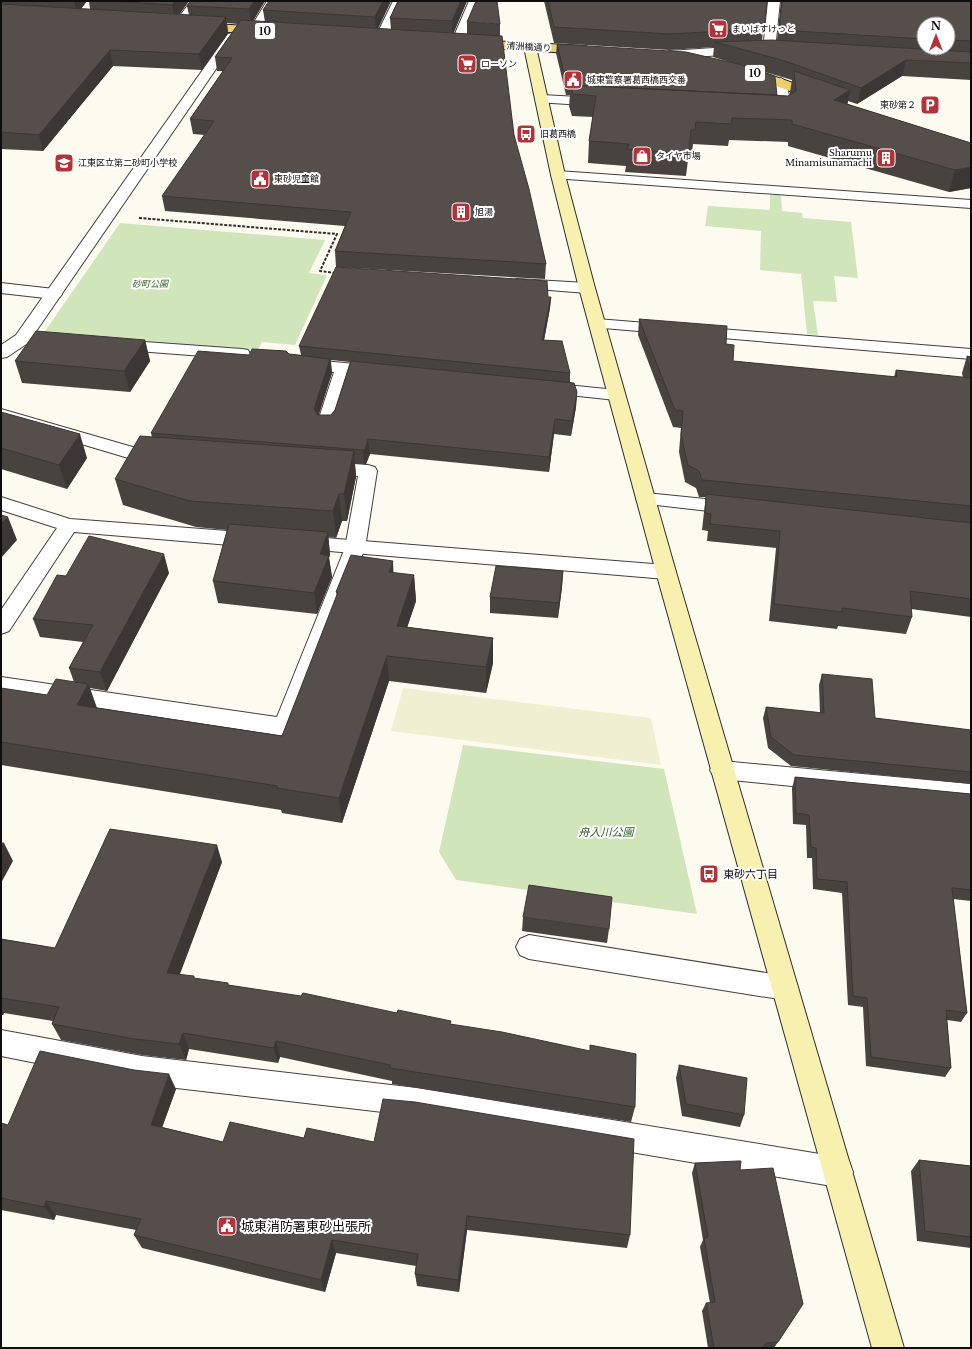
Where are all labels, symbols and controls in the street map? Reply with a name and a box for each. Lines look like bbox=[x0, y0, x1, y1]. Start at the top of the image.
north arrow bbox=[916, 16, 956, 56]
supermarket icon: まいばすけっと bbox=[707, 18, 729, 40]
text: N bbox=[931, 19, 942, 33]
road number: 10 bbox=[255, 23, 275, 39]
place label: まいばすけっと bbox=[732, 23, 795, 34]
street label: 清洲橋通り bbox=[506, 40, 552, 53]
supermarket icon: ローソン bbox=[456, 53, 478, 75]
place label: ローソン bbox=[481, 58, 517, 69]
road number: 10 bbox=[745, 65, 765, 81]
public building icon: 城東警察署葛西橋西交番 bbox=[562, 69, 584, 91]
place label: 城東警察署葛西橋西交番 bbox=[587, 74, 686, 85]
parking icon: 東砂第２ bbox=[919, 94, 941, 116]
place label: 東砂第２ bbox=[880, 99, 916, 110]
bus stop icon: 旧葛西橋 bbox=[515, 123, 537, 145]
place label: 旧葛西橋 bbox=[540, 128, 576, 139]
shop icon: タイヤ市場 bbox=[631, 145, 653, 167]
place label: Sharumu Minamisunamachi bbox=[785, 147, 872, 168]
building icon: Sharumu Minamisunamachi bbox=[875, 147, 897, 169]
place label: タイヤ市場 bbox=[656, 150, 701, 161]
school or university icon: 江東区立第二砂町小学校 bbox=[53, 152, 75, 174]
place label: 江東区立第二砂町小学校 bbox=[78, 157, 177, 168]
public building icon: 東砂児童館 bbox=[249, 168, 271, 190]
place label: 東砂児童館 bbox=[274, 173, 319, 184]
building icon: 旭湯 bbox=[450, 201, 472, 223]
place label: 旭湯 bbox=[475, 206, 493, 217]
park label: 砂町公園 bbox=[132, 278, 170, 289]
park label: 舟入川公園 bbox=[579, 825, 635, 839]
bus stop icon: 東砂六丁目 bbox=[698, 863, 720, 885]
place label: 東砂六丁目 bbox=[723, 867, 778, 881]
public building icon: 城東消防署東砂出張所 bbox=[216, 1215, 238, 1237]
place label: 城東消防署東砂出張所 bbox=[241, 1218, 371, 1235]

